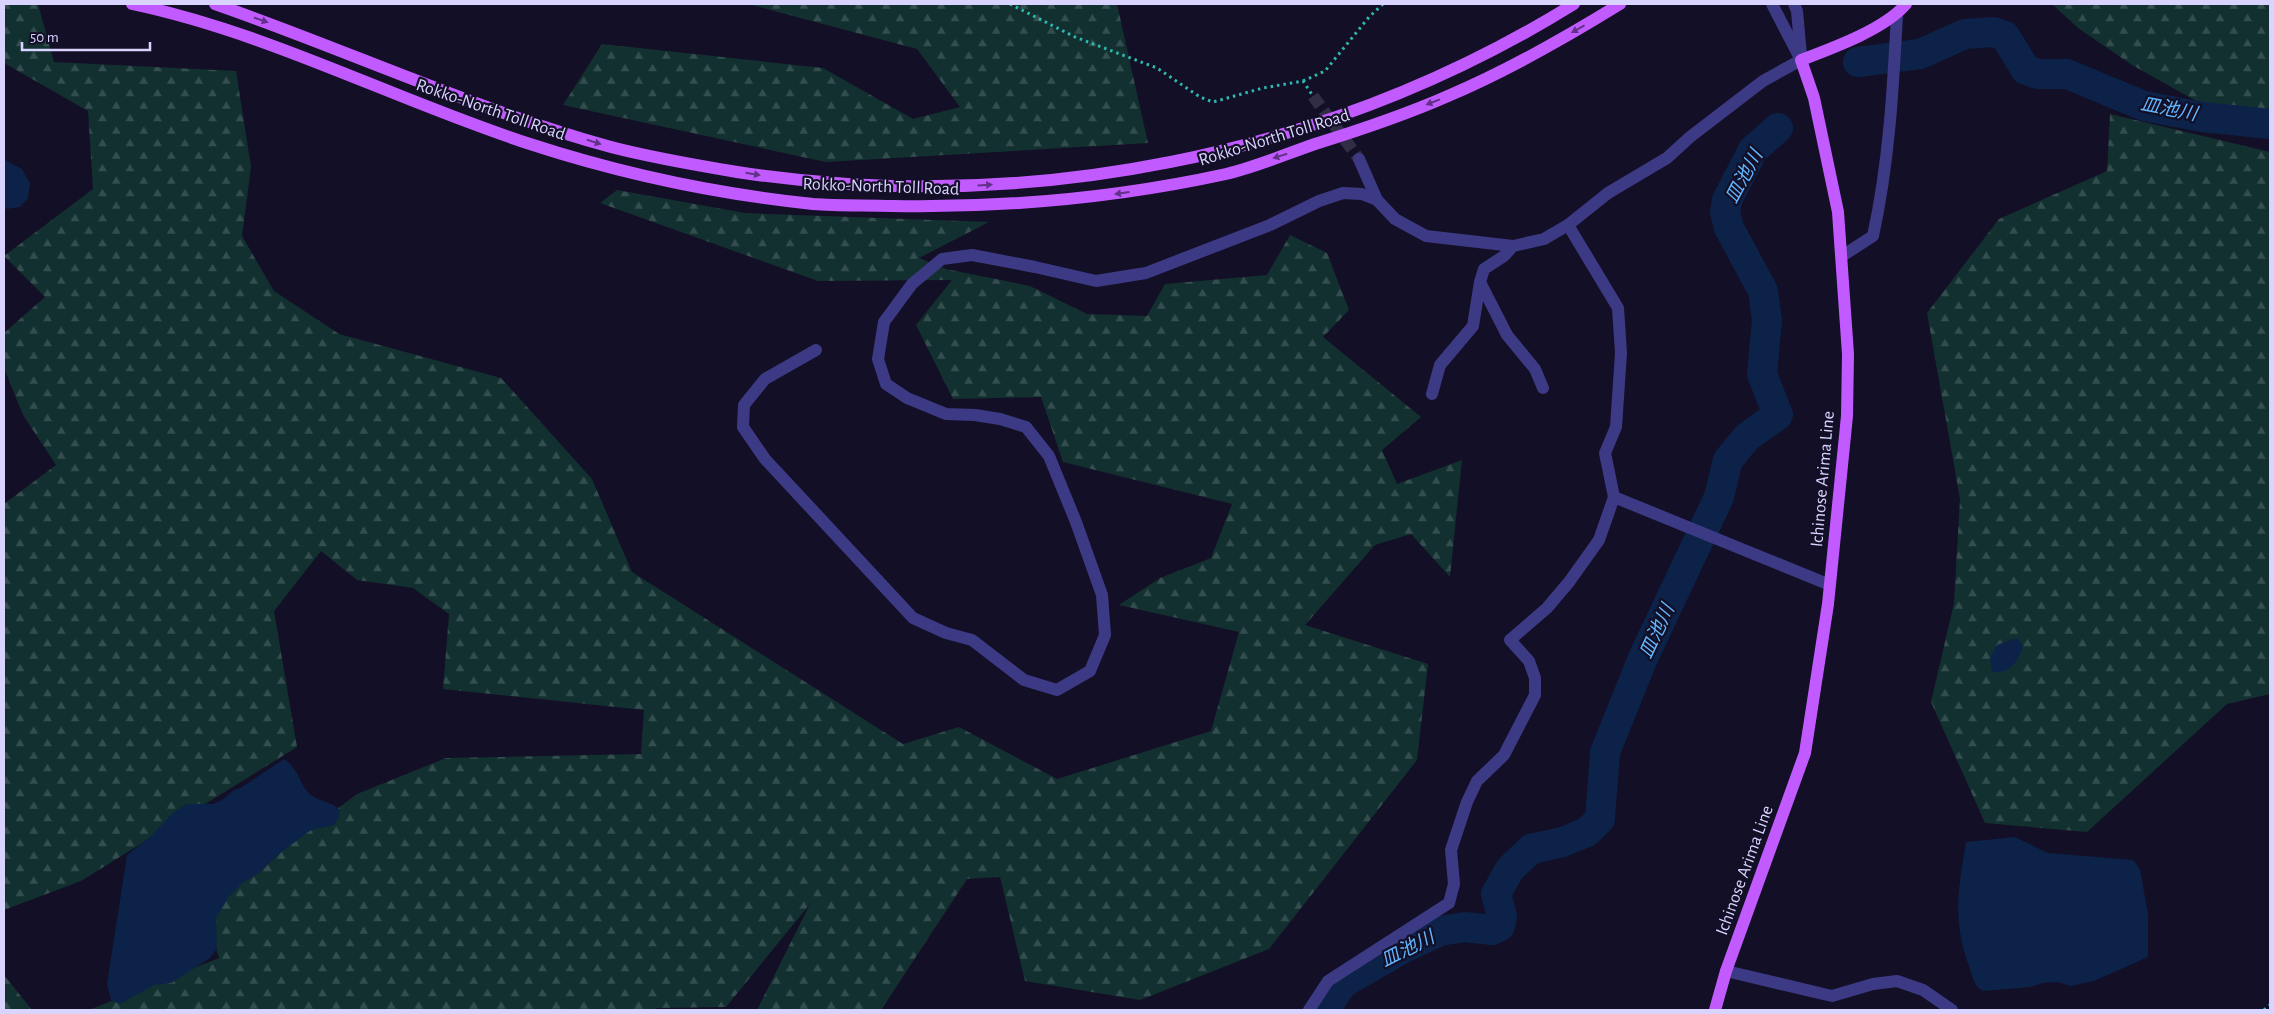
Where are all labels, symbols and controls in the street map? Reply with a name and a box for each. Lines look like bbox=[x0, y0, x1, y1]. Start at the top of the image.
one-way arrow bbox=[254, 16, 269, 24]
scale bar bbox=[22, 20, 150, 52]
one-way arrow bbox=[1572, 24, 1585, 33]
text: 50 m bbox=[30, 30, 59, 45]
street label: Rokko-North Toll Road bbox=[414, 76, 568, 144]
water label: 皿池川 bbox=[2139, 94, 2201, 125]
one-way arrow bbox=[1426, 99, 1441, 106]
street label: Rokko-North Toll Road bbox=[1197, 106, 1352, 169]
one-way arrow bbox=[587, 138, 602, 146]
water label: 皿池川 bbox=[1722, 145, 1767, 206]
one-way arrow bbox=[1273, 153, 1288, 160]
one-way arrow bbox=[746, 170, 762, 178]
street label: Rokko-North Toll Road bbox=[802, 175, 960, 199]
one-way arrow bbox=[977, 181, 993, 189]
one-way arrow bbox=[1114, 189, 1130, 197]
street label: Ichinose Arima Line bbox=[1808, 410, 1838, 548]
water label: 皿池川 bbox=[1636, 600, 1679, 661]
street label: Ichinose Arima Line bbox=[1713, 803, 1777, 938]
water label: 皿池川 bbox=[1378, 926, 1439, 971]

